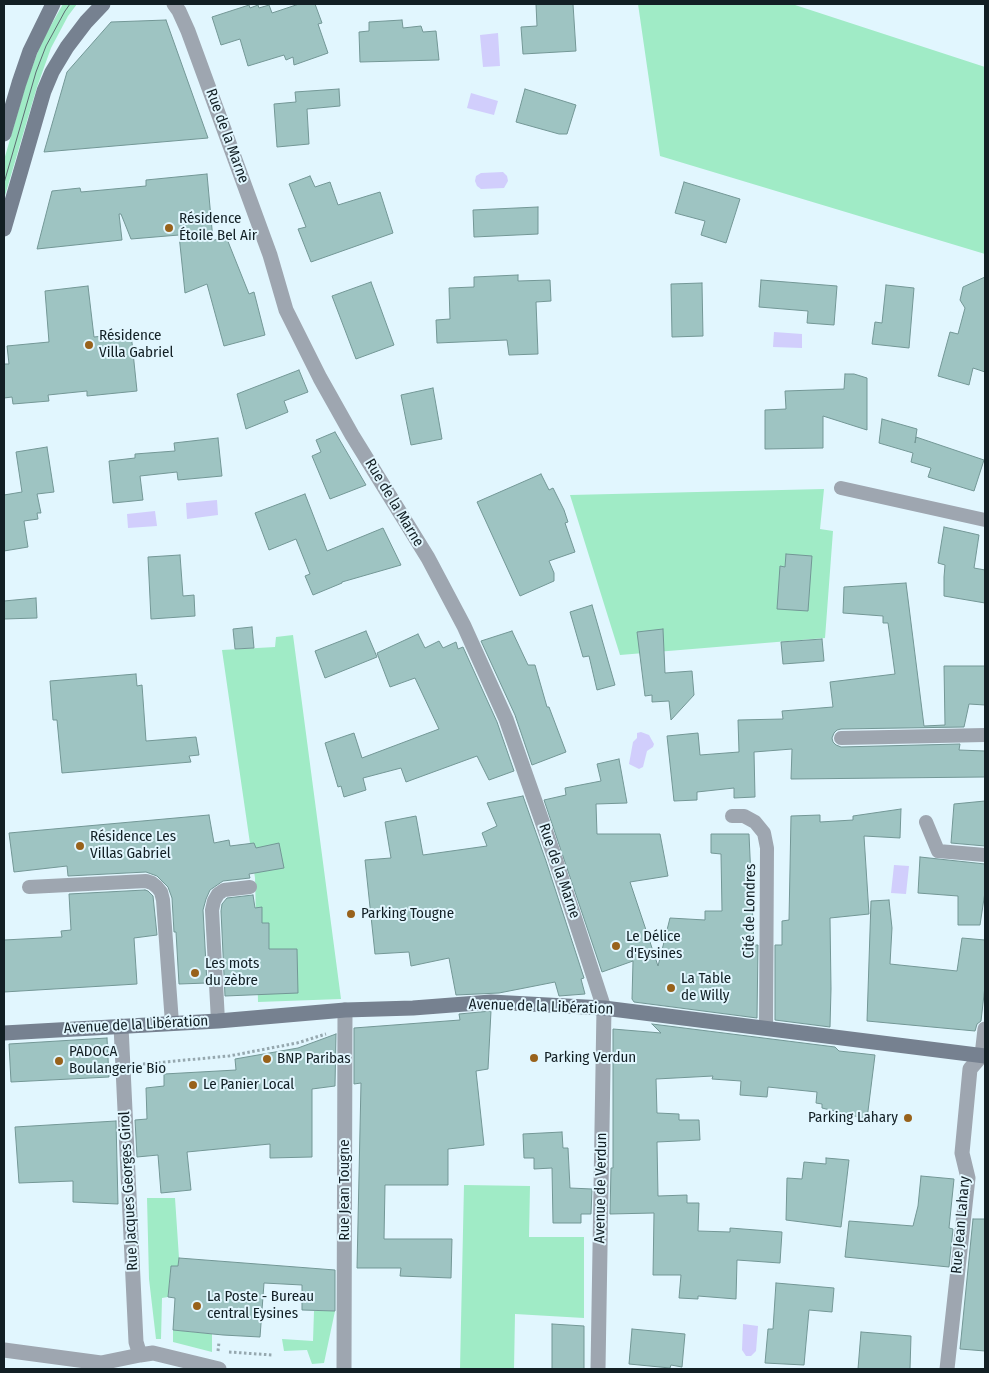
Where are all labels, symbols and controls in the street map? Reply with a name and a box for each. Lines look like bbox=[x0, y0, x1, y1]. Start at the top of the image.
street label: Rue de la Marne bbox=[202, 86, 252, 186]
place label: Résidence Étoile Bel Air bbox=[179, 210, 257, 245]
marker: Résidence Étoile Bel Air bbox=[163, 222, 175, 234]
place label: Résidence Villa Gabriel bbox=[99, 327, 173, 362]
marker: Résidence Villa Gabriel bbox=[83, 339, 95, 351]
street label: Rue de la Marne bbox=[361, 456, 427, 550]
street label: Rue de la Marne bbox=[534, 821, 584, 921]
place label: Résidence Les Villas Gabriel bbox=[90, 828, 176, 863]
marker: Résidence Les Villas Gabriel bbox=[74, 840, 86, 852]
street label: Cité de Londres bbox=[740, 863, 760, 959]
place label: Parking Tougne bbox=[361, 905, 454, 923]
marker: Parking Tougne bbox=[345, 908, 357, 920]
place label: Le Délice d'Eysines bbox=[626, 928, 682, 963]
marker: Le Délice d'Eysines bbox=[610, 940, 622, 952]
place label: Les mots du zèbre bbox=[205, 955, 259, 990]
marker: Les mots du zèbre bbox=[189, 967, 201, 979]
place label: La Table de Willy bbox=[681, 970, 731, 1005]
marker: La Table de Willy bbox=[665, 982, 677, 994]
street label: Avenue de la Libération bbox=[468, 995, 614, 1019]
street label: Avenue de la Libération bbox=[63, 1012, 209, 1038]
place label: PADOCA Boulangerie Bio bbox=[69, 1043, 166, 1078]
place label: Parking Verdun bbox=[544, 1049, 636, 1067]
place label: BNP Paribas bbox=[277, 1050, 351, 1068]
marker: Parking Verdun bbox=[528, 1052, 540, 1064]
marker: BNP Paribas bbox=[261, 1053, 273, 1065]
marker: PADOCA Boulangerie Bio bbox=[53, 1055, 65, 1067]
place label: Le Panier Local bbox=[203, 1076, 294, 1094]
marker: Le Panier Local bbox=[187, 1079, 199, 1091]
place label: Parking Lahary bbox=[808, 1109, 898, 1127]
street label: Rue Jacques Georges Girol bbox=[116, 1111, 142, 1271]
marker: Parking Lahary bbox=[902, 1112, 914, 1124]
street label: Avenue de Verdun bbox=[591, 1132, 611, 1244]
street label: Rue Jean Tougne bbox=[336, 1139, 354, 1241]
street label: Rue Jean Lahary bbox=[948, 1175, 974, 1275]
place label: La Poste - Bureau central Eysines bbox=[207, 1288, 314, 1323]
marker: La Poste - Bureau central Eysines bbox=[191, 1300, 203, 1312]

